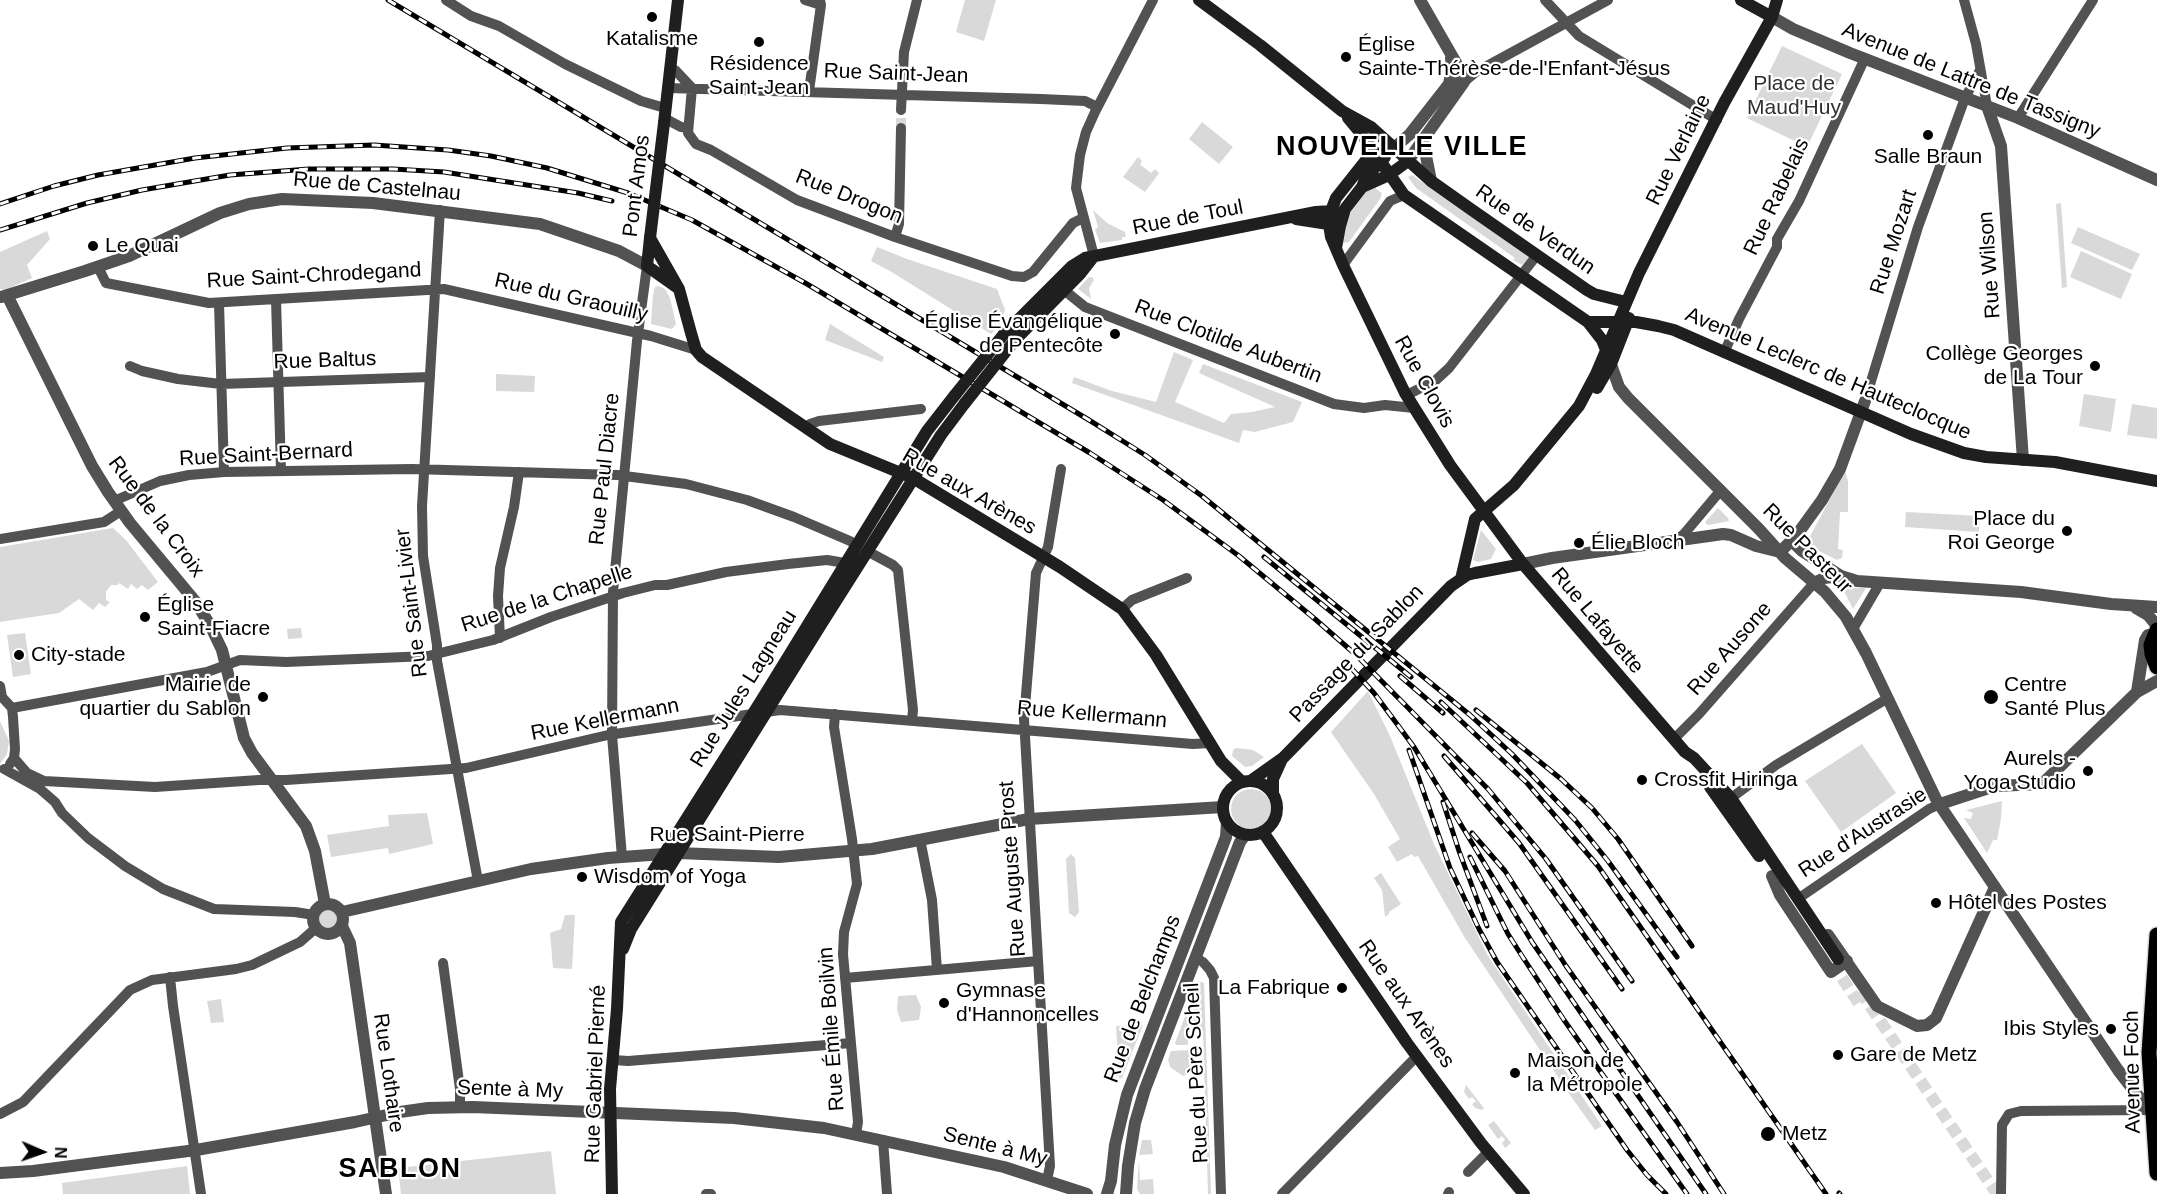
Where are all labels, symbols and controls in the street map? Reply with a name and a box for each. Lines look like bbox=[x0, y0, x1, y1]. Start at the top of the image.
marker: Katalisme bbox=[645, 10, 659, 24]
street label: Avenue de Lattre de Tassigny bbox=[1838, 18, 2104, 144]
place label: Katalisme bbox=[606, 26, 698, 52]
place label: Église Sainte-Thérèse-de-l'Enfant-Jésus bbox=[1358, 32, 1670, 82]
marker: Résidence Saint-Jean bbox=[752, 35, 766, 49]
marker: Église Sainte-Thérèse-de-l'Enfant-Jésus bbox=[1339, 50, 1353, 64]
place label: Résidence Saint-Jean bbox=[709, 51, 809, 101]
street label: Rue Saint-Jean bbox=[823, 59, 969, 89]
park label: Place de Maud'Huy bbox=[1747, 71, 1841, 121]
street label: Rue Verlaine bbox=[1641, 90, 1717, 210]
marker: Salle Braun bbox=[1921, 128, 1935, 142]
district label: NOUVELLE VILLE bbox=[1276, 132, 1528, 164]
street label: Pont Amos bbox=[618, 133, 656, 239]
street label: Rue Rabelais bbox=[1739, 135, 1815, 259]
place label: Salle Braun bbox=[1874, 144, 1982, 170]
street label: Rue Drogon bbox=[792, 164, 906, 230]
street label: Rue de Castelnau bbox=[292, 167, 462, 207]
street label: Rue de Verdun bbox=[1470, 179, 1600, 281]
street label: Rue Mozart bbox=[1865, 186, 1923, 298]
street label: Rue de Toul bbox=[1131, 195, 1245, 241]
street label: Rue Wilson bbox=[1974, 211, 2006, 319]
place label: Le Quai bbox=[105, 233, 179, 259]
marker: Le Quai bbox=[86, 239, 100, 253]
street label: Rue Saint-Chrodegand bbox=[206, 258, 422, 294]
street label: Rue du Graouilly bbox=[492, 268, 650, 328]
street label: Rue Clotilde Aubertin bbox=[1131, 295, 1325, 389]
street label: Avenue Leclerc de Hauteclocque bbox=[1681, 302, 1975, 446]
place label: Église Évangélique de Pentecôte bbox=[924, 309, 1103, 359]
marker: Église Évangélique de Pentecôte bbox=[1108, 327, 1122, 341]
street label: Rue Clovis bbox=[1388, 331, 1460, 433]
place label: Collège Georges de La Tour bbox=[1925, 341, 2083, 391]
street label: Rue Baltus bbox=[273, 347, 377, 375]
marker: Collège Georges de La Tour bbox=[2088, 359, 2102, 373]
street label: Rue Paul Diacre bbox=[584, 392, 626, 546]
street label: Rue Saint-Bernard bbox=[178, 438, 354, 472]
street label: Rue aux Arènes bbox=[897, 443, 1041, 541]
street label: Rue de la Croix bbox=[102, 452, 210, 582]
street label: Rue Pasteur bbox=[1757, 499, 1857, 599]
place label: Place du Roi George bbox=[1948, 506, 2055, 556]
marker: Place du Roi George bbox=[2060, 524, 2074, 538]
street label: Rue Saint-Livier bbox=[390, 527, 434, 679]
place label: Élie Bloch bbox=[1591, 530, 1684, 556]
marker: Élie Bloch bbox=[1572, 536, 1586, 550]
street label: Rue de la Chapelle bbox=[458, 559, 636, 639]
street label: Rue Lafayette bbox=[1545, 563, 1649, 679]
street label: Passage du Sablon bbox=[1285, 580, 1429, 728]
place label: Église Saint-Fiacre bbox=[157, 592, 270, 642]
street label: Rue Ausone bbox=[1683, 597, 1777, 701]
street label: Rue Jules Lagneau bbox=[685, 606, 803, 772]
marker: Église Saint-Fiacre bbox=[138, 610, 152, 624]
place label: City-stade bbox=[31, 642, 126, 668]
marker: City-stade bbox=[12, 648, 26, 662]
place label: Mairie de quartier du Sablon bbox=[79, 672, 251, 722]
place label: Centre Santé Plus bbox=[2004, 672, 2106, 722]
marker: Centre Santé Plus bbox=[1982, 688, 2000, 706]
marker: Mairie de quartier du Sablon bbox=[256, 690, 270, 704]
street label: Rue Kellermann bbox=[529, 693, 681, 747]
street label: Rue Kellermann bbox=[1016, 696, 1168, 734]
place label: Aurels - Yoga Studio bbox=[1964, 746, 2076, 796]
marker: Aurels - Yoga Studio bbox=[2081, 764, 2095, 778]
place label: Crossfit Hiringa bbox=[1654, 767, 1798, 793]
marker: Crossfit Hiringa bbox=[1635, 773, 1649, 787]
street label: Rue Auguste Prost bbox=[994, 780, 1032, 958]
street label: Rue d'Austrasie bbox=[1794, 782, 1932, 884]
street label: Rue Saint-Pierre bbox=[649, 822, 805, 848]
place label: Wisdom of Yoga bbox=[594, 864, 746, 890]
marker: Wisdom of Yoga bbox=[575, 870, 589, 884]
place label: Hôtel des Postes bbox=[1948, 890, 2107, 916]
marker: Hôtel des Postes bbox=[1929, 896, 1943, 910]
street label: Rue de Belchamps bbox=[1099, 912, 1187, 1086]
street label: Rue aux Arènes bbox=[1352, 935, 1460, 1073]
street label: Rue Émile Boilvin bbox=[814, 946, 850, 1112]
place label: La Fabrique bbox=[1218, 975, 1330, 1001]
place label: Gymnase d'Hannoncelles bbox=[956, 978, 1099, 1028]
marker: La Fabrique bbox=[1335, 981, 1349, 995]
street label: Rue du Père Scheil bbox=[1180, 982, 1214, 1164]
street label: Rue Gabriel Pierné bbox=[580, 984, 612, 1164]
marker: Gymnase d'Hannoncelles bbox=[937, 996, 951, 1010]
street label: Avenue Foch bbox=[2119, 1010, 2147, 1134]
street label: Rue Lothaire bbox=[367, 1012, 409, 1134]
place label: Ibis Styles bbox=[2003, 1016, 2099, 1042]
marker: Ibis Styles bbox=[2104, 1022, 2118, 1036]
place label: Gare de Metz bbox=[1850, 1042, 1977, 1068]
place label: Maison de la Métropole bbox=[1527, 1048, 1643, 1098]
marker: Gare de Metz bbox=[1831, 1048, 1845, 1062]
marker: Maison de la Métropole bbox=[1508, 1066, 1522, 1080]
street label: Sente à My bbox=[456, 1076, 564, 1104]
place label: Metz bbox=[1782, 1121, 1828, 1147]
north arrow bbox=[12, 1122, 72, 1182]
street label: Sente à My bbox=[940, 1122, 1050, 1172]
marker: Metz bbox=[1759, 1125, 1777, 1143]
text: N bbox=[52, 1147, 69, 1159]
district label: SABLON bbox=[339, 1154, 461, 1186]

